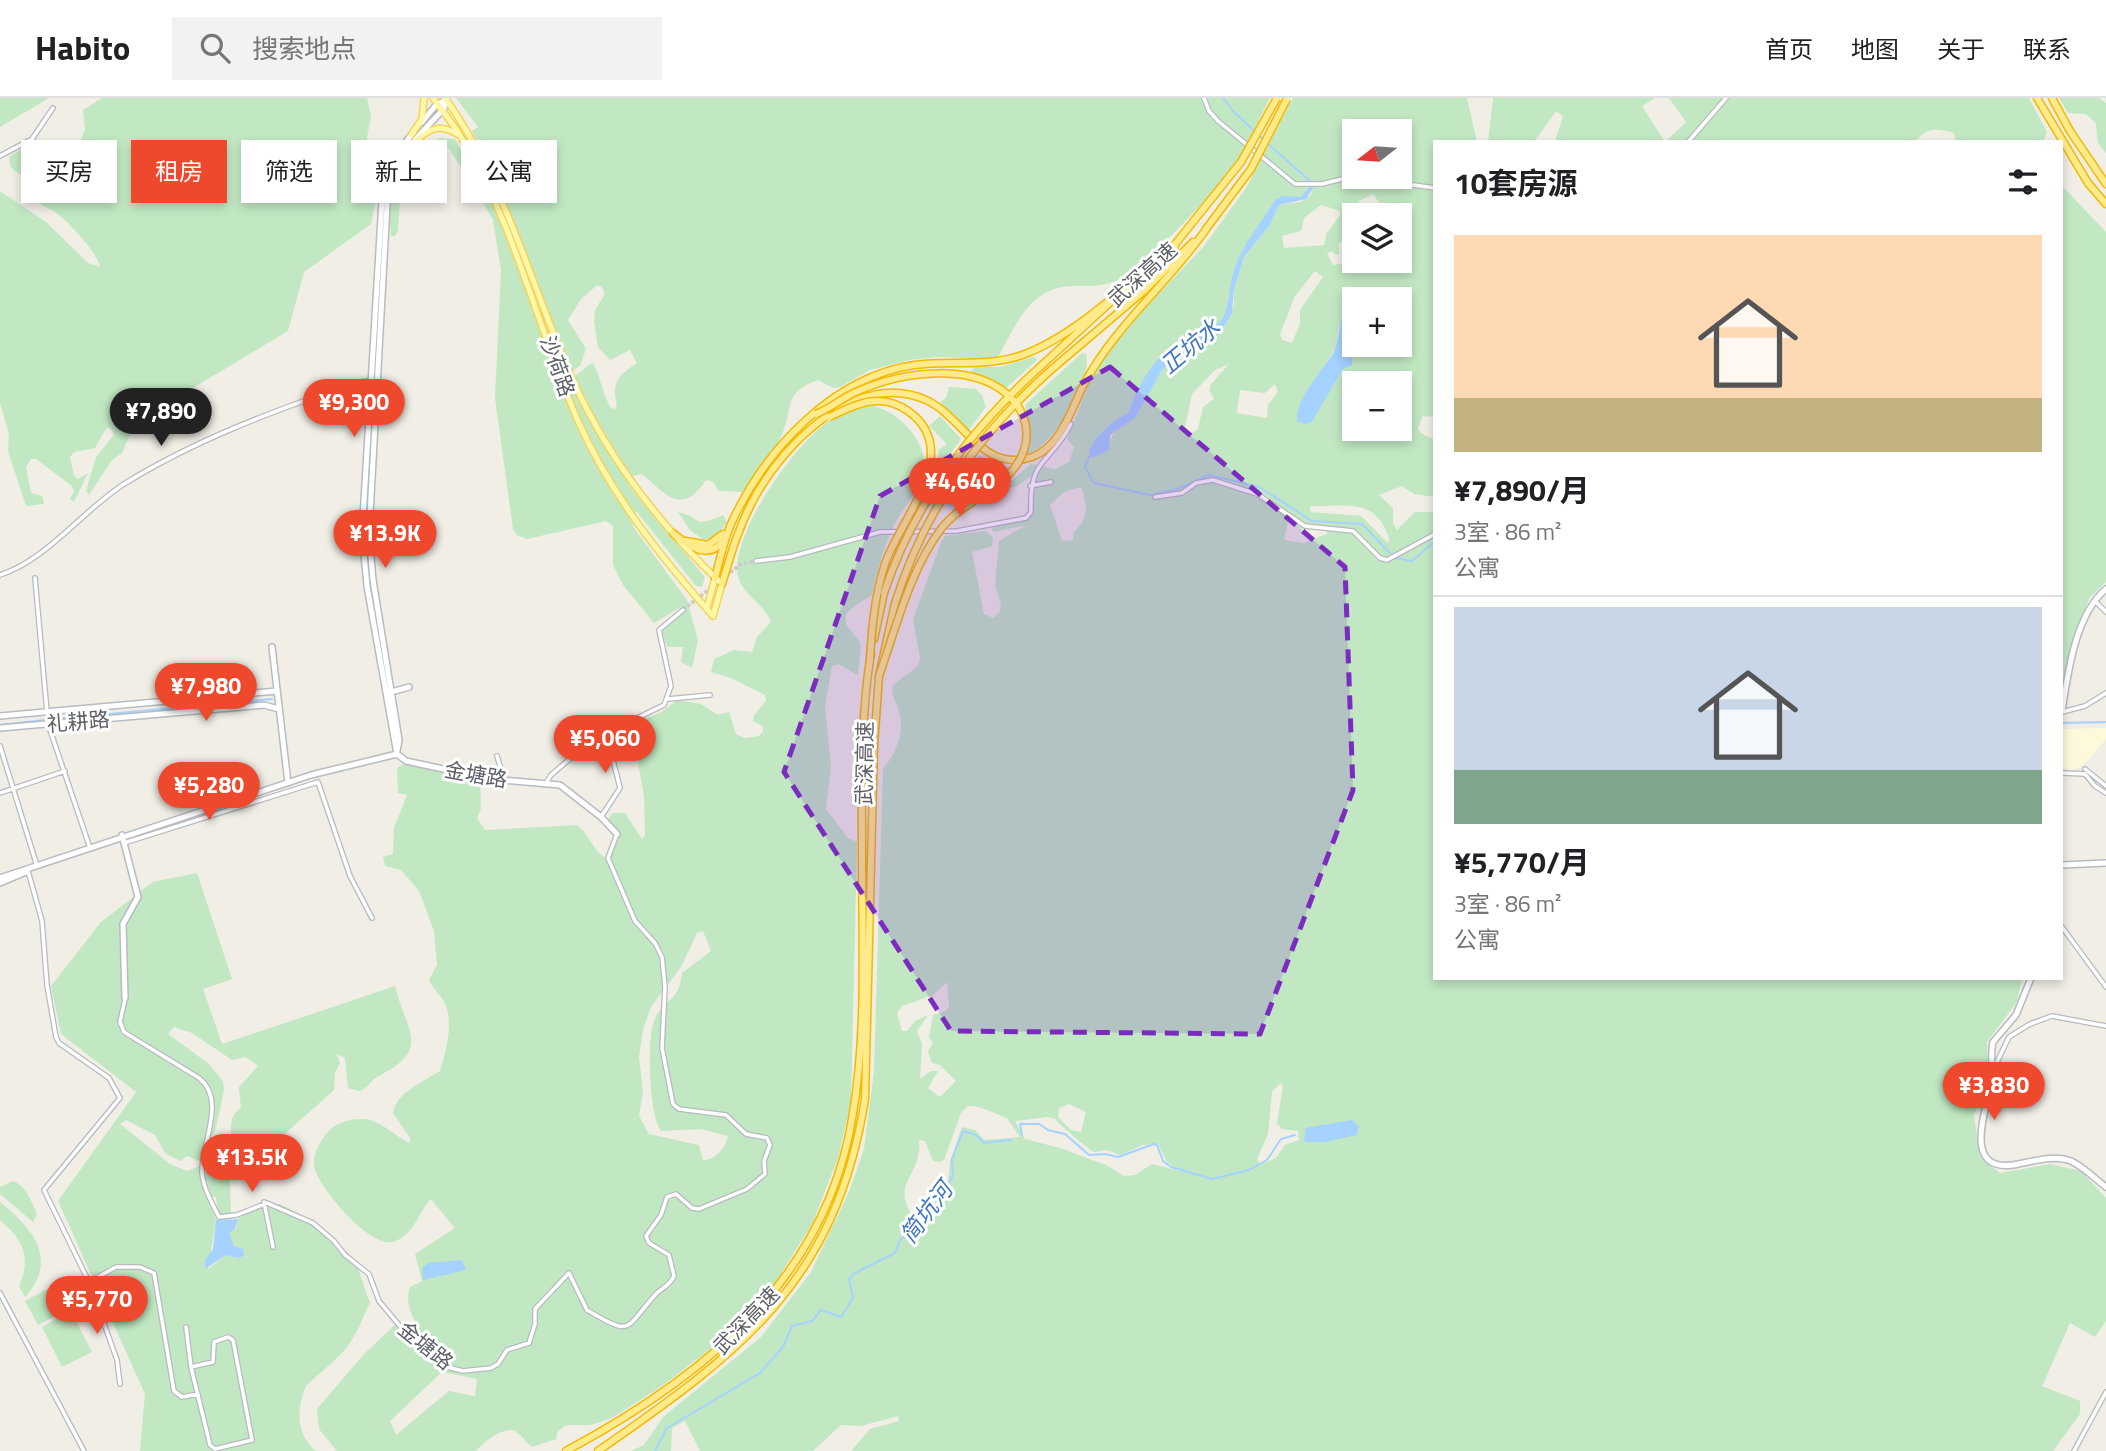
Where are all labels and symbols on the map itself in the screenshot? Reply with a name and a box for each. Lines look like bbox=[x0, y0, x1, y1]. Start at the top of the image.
north arrow bbox=[1342, 119, 1412, 189]
street label: 武深高速 bbox=[1100, 234, 1184, 314]
water label: 正坑水 bbox=[1152, 310, 1228, 382]
street label: 沙荷路 bbox=[532, 331, 584, 401]
pin: ¥9,300 bbox=[297, 380, 411, 439]
pin: ¥7,890 bbox=[104, 388, 218, 448]
pin: ¥4,640 bbox=[903, 458, 1017, 518]
pin: ¥13.9K bbox=[328, 510, 442, 570]
pin: ¥7,980 bbox=[149, 664, 263, 723]
street label: 礼耕路 bbox=[45, 702, 111, 740]
pin: ¥5,060 bbox=[548, 716, 662, 775]
street label: 武深高速 bbox=[847, 721, 881, 805]
street label: 金塘路 bbox=[442, 753, 510, 795]
pin: ¥5,280 bbox=[152, 762, 266, 822]
pin: ¥3,830 bbox=[1937, 1062, 2051, 1122]
pin: ¥13.5K bbox=[195, 1134, 309, 1194]
water label: 简坑河 bbox=[891, 1171, 963, 1250]
pin: ¥5,770 bbox=[40, 1276, 154, 1336]
street label: 武深高速 bbox=[705, 1279, 787, 1361]
street label: 金塘路 bbox=[391, 1313, 461, 1377]

